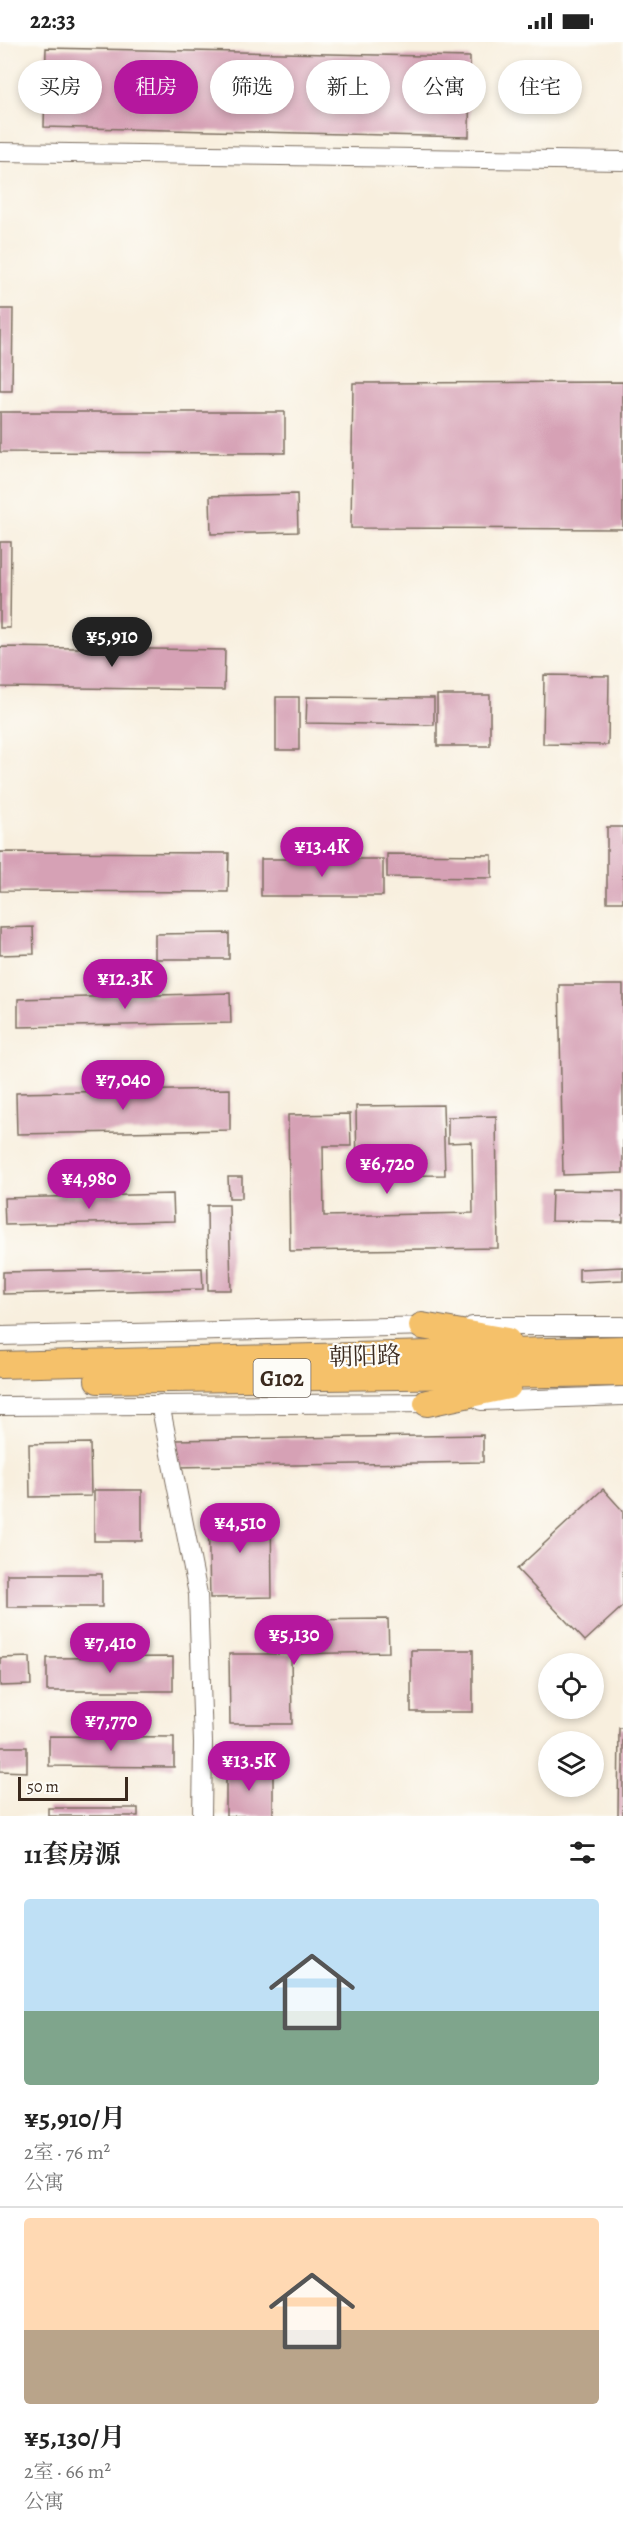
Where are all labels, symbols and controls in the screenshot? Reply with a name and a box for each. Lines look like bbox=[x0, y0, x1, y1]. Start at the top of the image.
text: 22:33 bbox=[30, 6, 75, 36]
chip: 买房 bbox=[18, 60, 102, 114]
chip: 租房 bbox=[114, 60, 198, 114]
chip: 筛选 bbox=[210, 60, 294, 114]
chip: 新上 bbox=[306, 60, 390, 114]
chip: 公寓 bbox=[402, 60, 486, 114]
chip: 住宅 bbox=[498, 60, 582, 114]
pin: ¥5,910 bbox=[63, 617, 161, 668]
text: ¥5,910 bbox=[86, 623, 138, 650]
pin: ¥13.4K bbox=[273, 827, 371, 878]
text: ¥13.4K bbox=[294, 833, 350, 860]
pin: ¥12.3K bbox=[76, 959, 174, 1010]
text: ¥12.3K bbox=[97, 965, 153, 992]
pin: ¥7,040 bbox=[74, 1060, 172, 1111]
text: ¥7,040 bbox=[96, 1066, 150, 1093]
pin: ¥6,720 bbox=[338, 1144, 436, 1195]
text: ¥6,720 bbox=[360, 1150, 414, 1177]
pin: ¥4,980 bbox=[40, 1159, 138, 1210]
text: ¥4,980 bbox=[61, 1165, 117, 1192]
street label: 朝阳路 bbox=[328, 1339, 402, 1373]
road number: G102 bbox=[254, 1359, 310, 1397]
pin: ¥4,510 bbox=[191, 1503, 289, 1554]
text: ¥4,510 bbox=[214, 1509, 266, 1536]
pin: ¥5,130 bbox=[245, 1615, 343, 1666]
text: ¥5,130 bbox=[268, 1621, 320, 1648]
pin: ¥7,410 bbox=[61, 1623, 159, 1674]
text: ¥7,410 bbox=[84, 1629, 136, 1656]
map controls bbox=[538, 1653, 604, 1797]
button: locate bbox=[538, 1653, 604, 1719]
pin: ¥7,770 bbox=[62, 1701, 160, 1752]
text: ¥7,770 bbox=[85, 1707, 137, 1734]
button: layers bbox=[538, 1731, 604, 1797]
pin: ¥13.5K bbox=[200, 1741, 298, 1792]
text: ¥13.5K bbox=[222, 1747, 276, 1774]
scale bar bbox=[18, 1774, 128, 1802]
text: 50 m bbox=[27, 1776, 59, 1798]
icon: filters bbox=[566, 1836, 599, 1869]
text: 11套房源 bbox=[24, 1837, 121, 1872]
icon: home bbox=[258, 1938, 366, 2046]
text: ¥5,910/月 bbox=[24, 2101, 126, 2136]
text: 2室 · 76 m² bbox=[24, 2139, 110, 2166]
text: 公寓 bbox=[24, 2169, 64, 2196]
icon: home bbox=[258, 2257, 366, 2365]
text: ¥5,130/月 bbox=[24, 2420, 125, 2455]
text: 2室 · 66 m² bbox=[24, 2458, 111, 2485]
text: 公寓 bbox=[24, 2488, 64, 2515]

